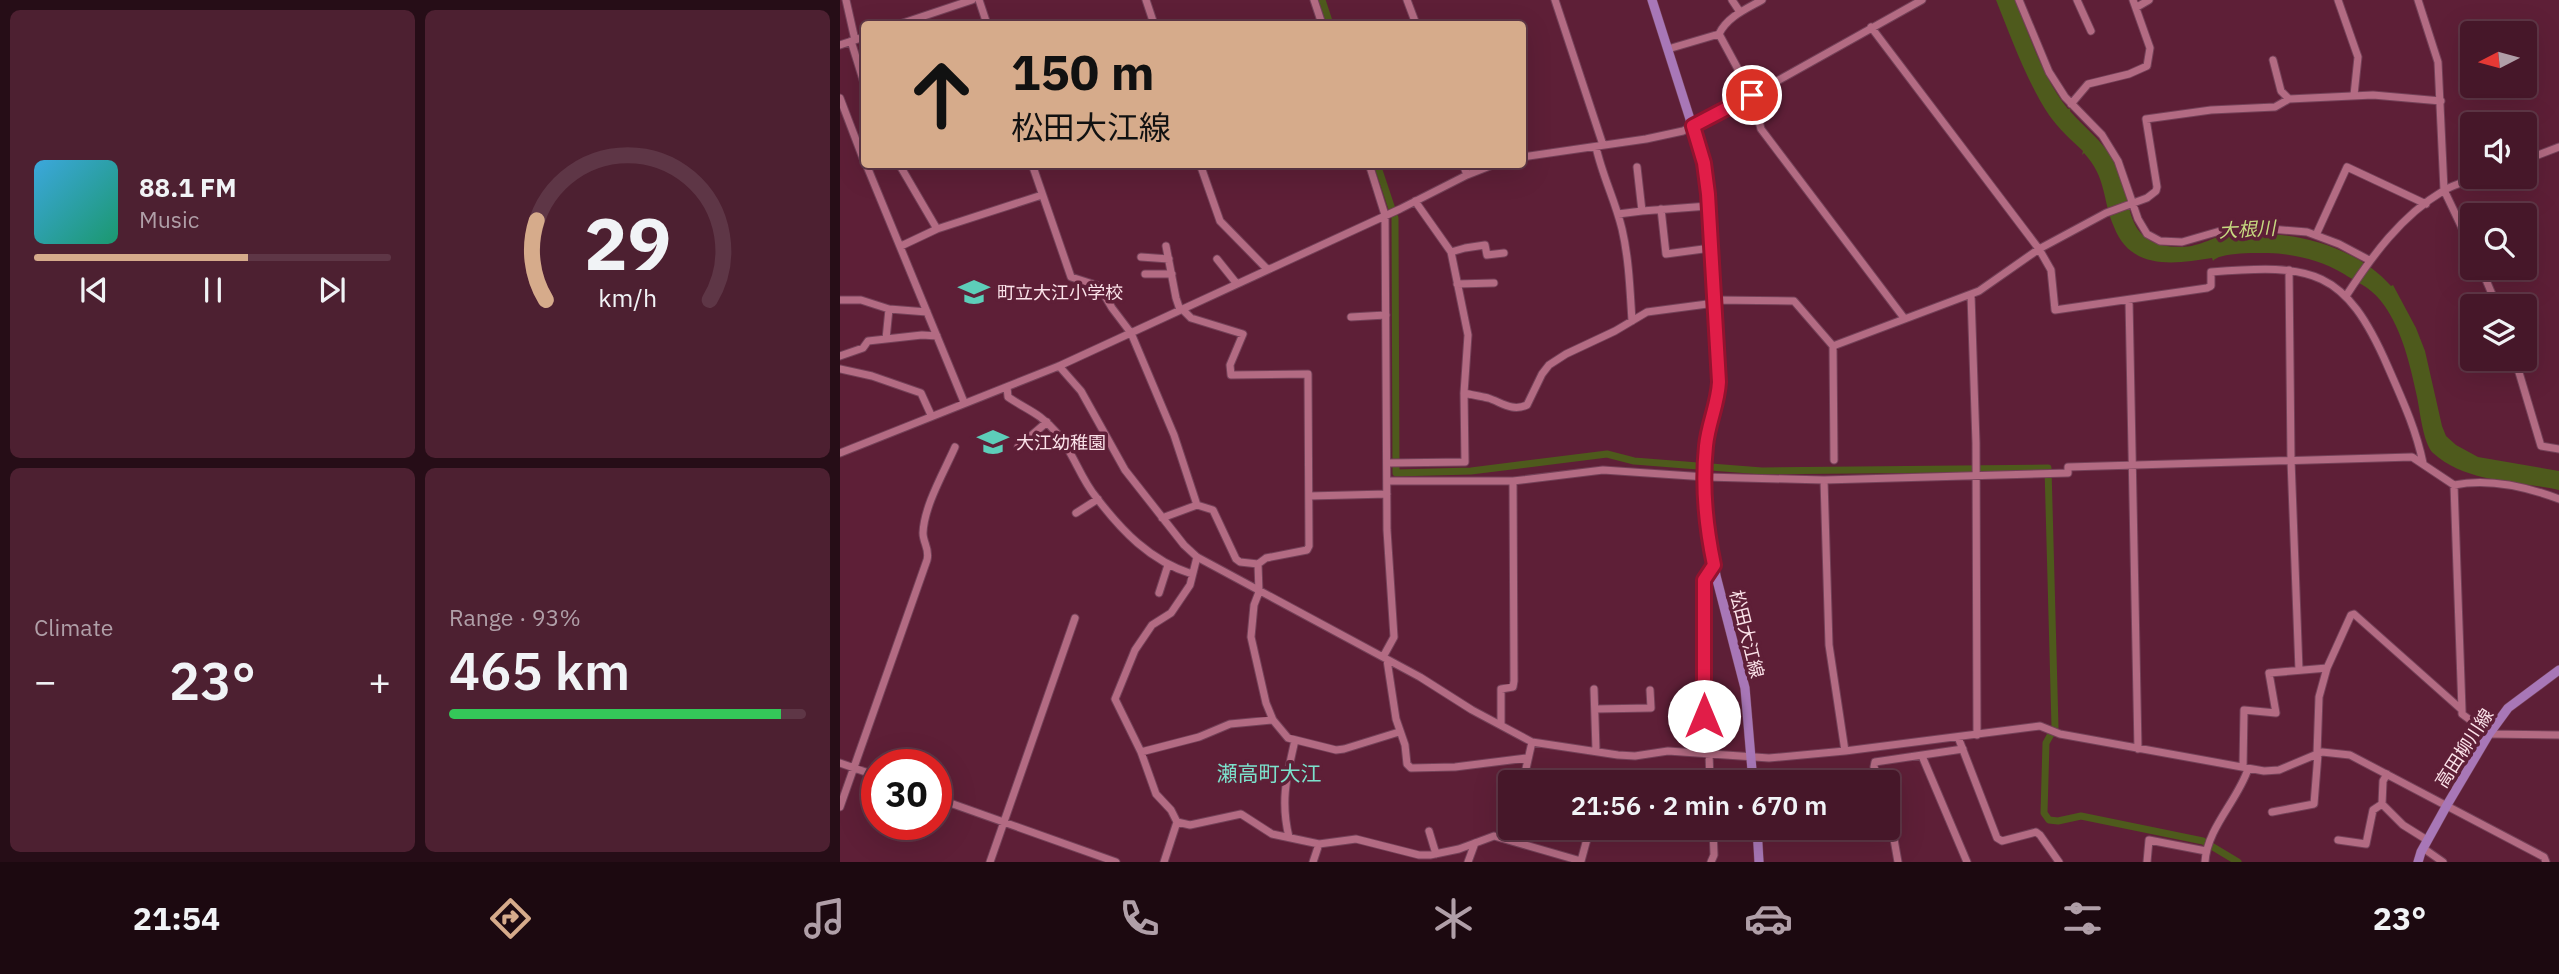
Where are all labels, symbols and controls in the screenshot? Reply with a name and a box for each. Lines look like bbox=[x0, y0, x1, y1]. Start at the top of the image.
north arrow bbox=[2460, 21, 2538, 98]
map controls bbox=[2460, 21, 2537, 371]
text: 150 m bbox=[1011, 40, 1155, 103]
icon: ahead bbox=[896, 49, 987, 140]
pin bbox=[1722, 65, 1782, 125]
icon: arrive bbox=[1733, 76, 1771, 114]
text: 松田大江線 bbox=[1011, 106, 1171, 148]
button: sound bbox=[2460, 112, 2537, 189]
text: 88.1 FM bbox=[139, 170, 237, 204]
text: 29 bbox=[584, 196, 671, 291]
button: search bbox=[2460, 203, 2537, 280]
text: Music bbox=[139, 204, 199, 234]
water label: 大根川 bbox=[2218, 215, 2278, 242]
icon: previous bbox=[75, 271, 113, 309]
icon: pause bbox=[194, 271, 232, 309]
icon: next bbox=[313, 271, 351, 309]
school or university icon: 町立大江小学校 bbox=[957, 275, 991, 309]
text: km/h bbox=[598, 281, 657, 314]
place label: 町立大江小学校 bbox=[997, 281, 1123, 304]
button: layers bbox=[2460, 294, 2537, 371]
school or university icon: 大江幼稚園 bbox=[976, 425, 1010, 459]
place label: 大江幼稚園 bbox=[1016, 431, 1106, 454]
street label: 松田大江線 bbox=[1725, 588, 1769, 680]
text: Range · 93% bbox=[449, 602, 581, 632]
text: Climate bbox=[34, 612, 113, 642]
text: 465 km bbox=[449, 637, 630, 704]
text: 23° bbox=[169, 647, 256, 714]
text: − bbox=[34, 656, 57, 705]
text: + bbox=[368, 656, 391, 705]
position arrow bbox=[1667, 679, 1741, 753]
street label: 高田柳川線 bbox=[2430, 704, 2498, 792]
speed limit sign: 30 bbox=[861, 749, 952, 840]
district label: 瀬高町大江 bbox=[1217, 759, 1322, 787]
text: 21:56 · 2 min · 670 m bbox=[1571, 788, 1827, 822]
icon: directions bbox=[486, 894, 535, 943]
icon: music bbox=[800, 894, 849, 943]
icon: phone bbox=[1115, 894, 1164, 943]
icon: climate bbox=[1429, 894, 1478, 943]
icon: car bbox=[1744, 894, 1793, 943]
icon: filters bbox=[2058, 894, 2107, 943]
text: 21:54 bbox=[133, 897, 220, 939]
text: 23° bbox=[2373, 897, 2426, 939]

